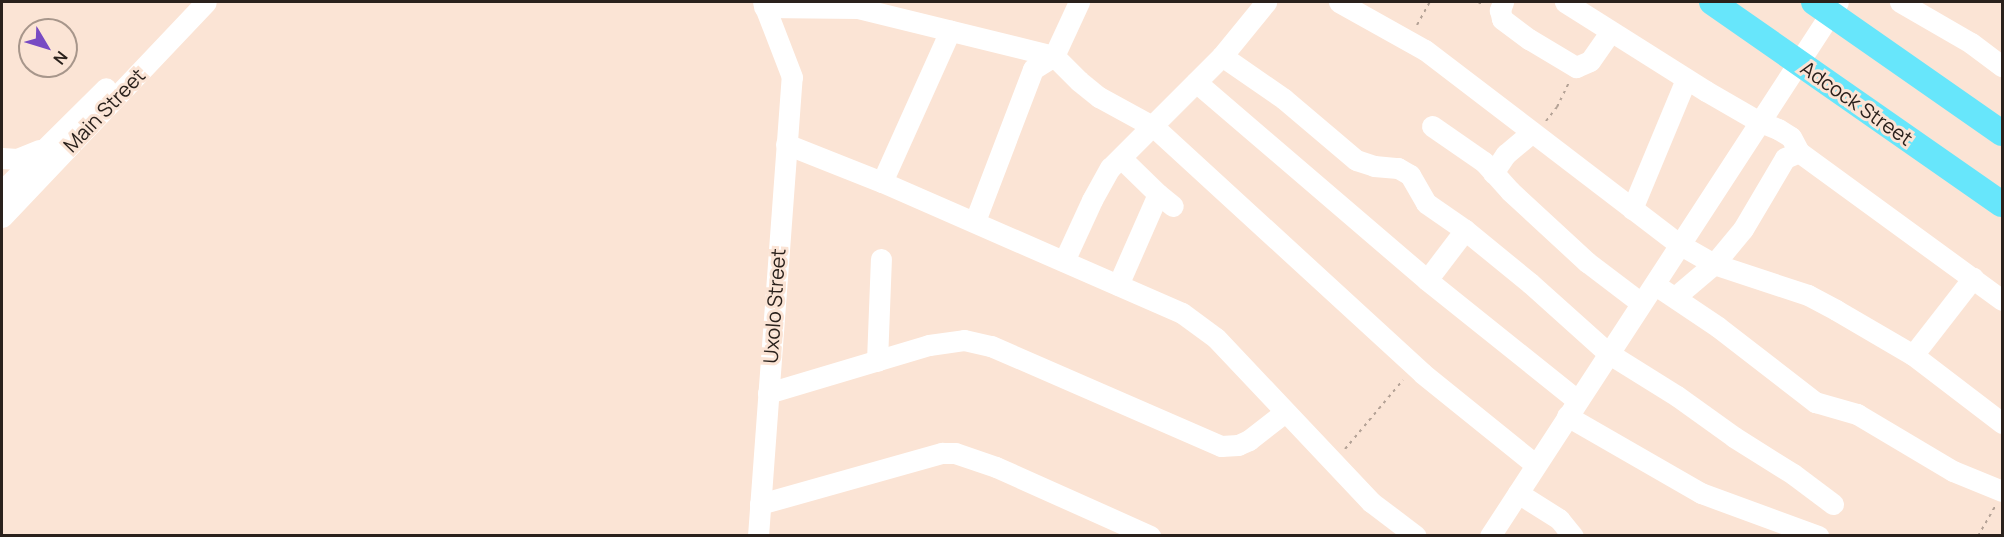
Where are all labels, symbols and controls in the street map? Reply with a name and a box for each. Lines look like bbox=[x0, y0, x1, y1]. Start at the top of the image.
north arrow bbox=[18, 18, 78, 78]
text: N bbox=[48, 47, 73, 69]
street label: Adcock Street bbox=[1797, 56, 1917, 150]
street label: Main Street bbox=[58, 63, 150, 157]
street label: Uxolo Street bbox=[758, 248, 790, 364]

